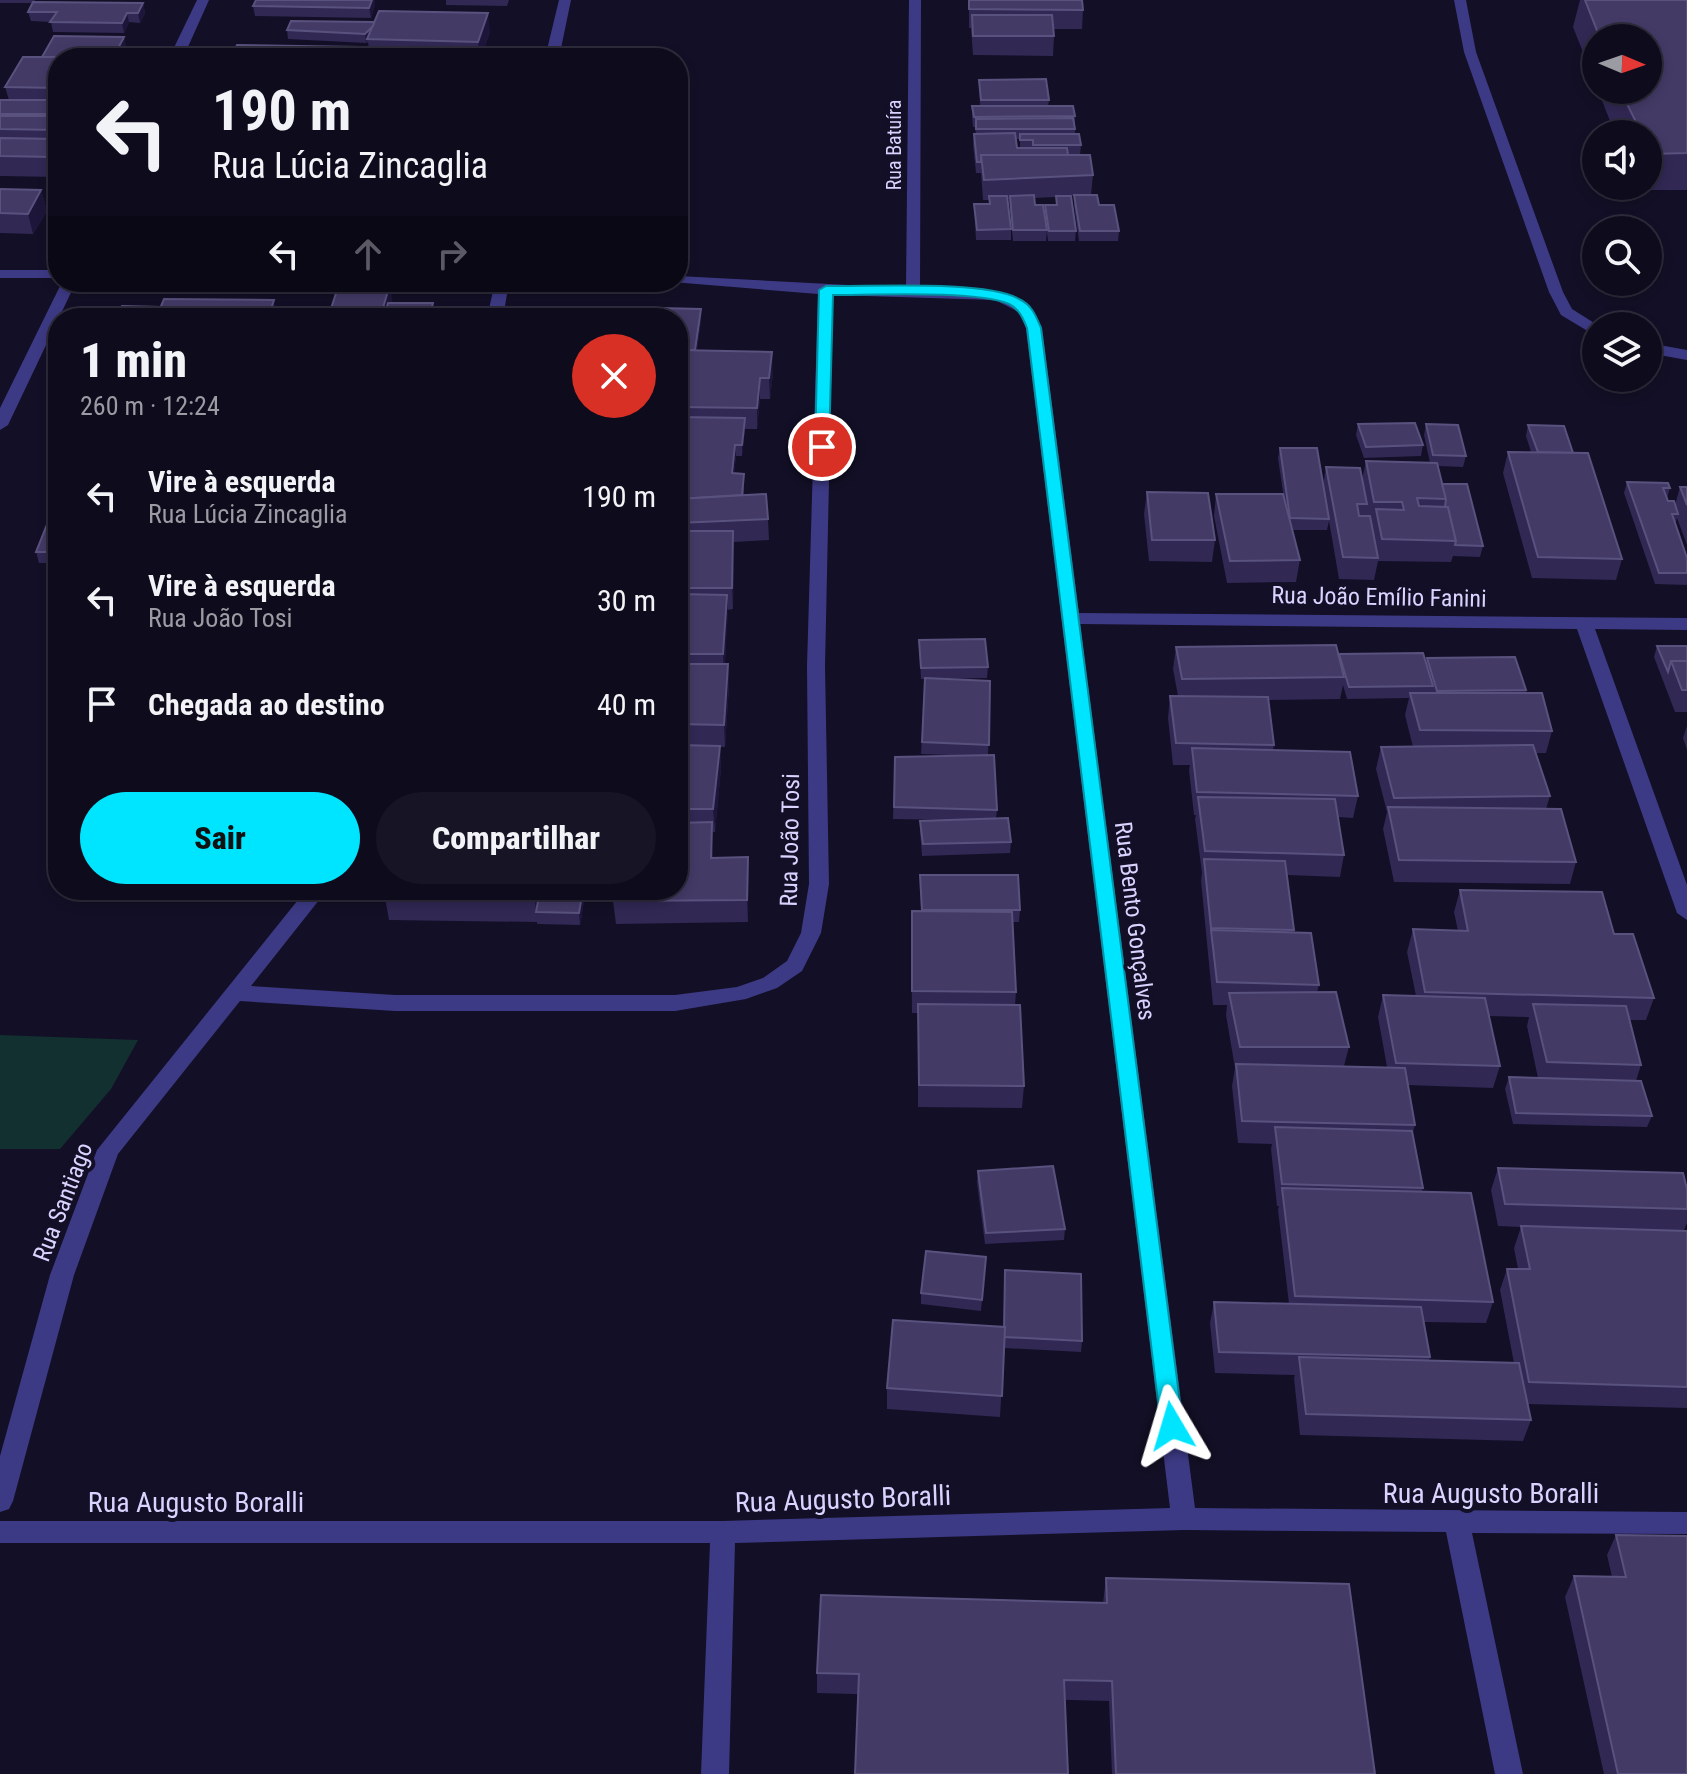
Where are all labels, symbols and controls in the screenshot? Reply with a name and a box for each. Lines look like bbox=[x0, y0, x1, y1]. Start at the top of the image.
north arrow bbox=[1582, 24, 1662, 104]
map controls bbox=[1582, 24, 1662, 392]
text: 190 m bbox=[212, 78, 351, 144]
icon: left bbox=[80, 80, 184, 184]
street label: Rua Batuíra bbox=[882, 100, 906, 190]
button: sound bbox=[1582, 120, 1662, 200]
text: Rua Lúcia Zincaglia bbox=[212, 145, 488, 187]
button: search bbox=[1582, 216, 1662, 296]
icon: left bbox=[262, 232, 306, 276]
icon: ahead bbox=[346, 232, 390, 276]
icon: right bbox=[430, 232, 474, 276]
button: layers bbox=[1582, 312, 1662, 392]
text: 1 min bbox=[80, 332, 187, 389]
button: close bbox=[572, 334, 656, 418]
text: 260 m · 12:24 bbox=[80, 391, 220, 421]
pin bbox=[788, 413, 856, 481]
icon: arrive bbox=[800, 425, 844, 469]
text: Vire à esquerda bbox=[148, 464, 336, 499]
icon: left bbox=[80, 474, 124, 518]
text: 190 m bbox=[582, 479, 656, 514]
text: Rua Lúcia Zincaglia bbox=[148, 499, 347, 529]
text: Vire à esquerda bbox=[148, 568, 336, 603]
icon: left bbox=[80, 578, 124, 622]
street label: Rua João Emílio Fanini bbox=[1271, 581, 1487, 613]
text: 30 m bbox=[597, 583, 656, 618]
text: Rua João Tosi bbox=[148, 603, 293, 633]
icon: arrive bbox=[80, 682, 124, 726]
text: Chegada ao destino bbox=[148, 687, 385, 722]
text: 40 m bbox=[597, 687, 656, 722]
street label: Rua João Tosi bbox=[775, 773, 805, 907]
button: Sair bbox=[80, 792, 360, 884]
button: Compartilhar bbox=[376, 792, 656, 884]
street label: Rua Bento Gonçalves bbox=[1109, 820, 1161, 1022]
street label: Rua Santiago bbox=[28, 1139, 98, 1265]
position arrow bbox=[1130, 1384, 1214, 1468]
street label: Rua Augusto Boralli bbox=[1383, 1477, 1599, 1510]
street label: Rua Augusto Boralli bbox=[734, 1479, 952, 1519]
street label: Rua Augusto Boralli bbox=[88, 1486, 304, 1519]

